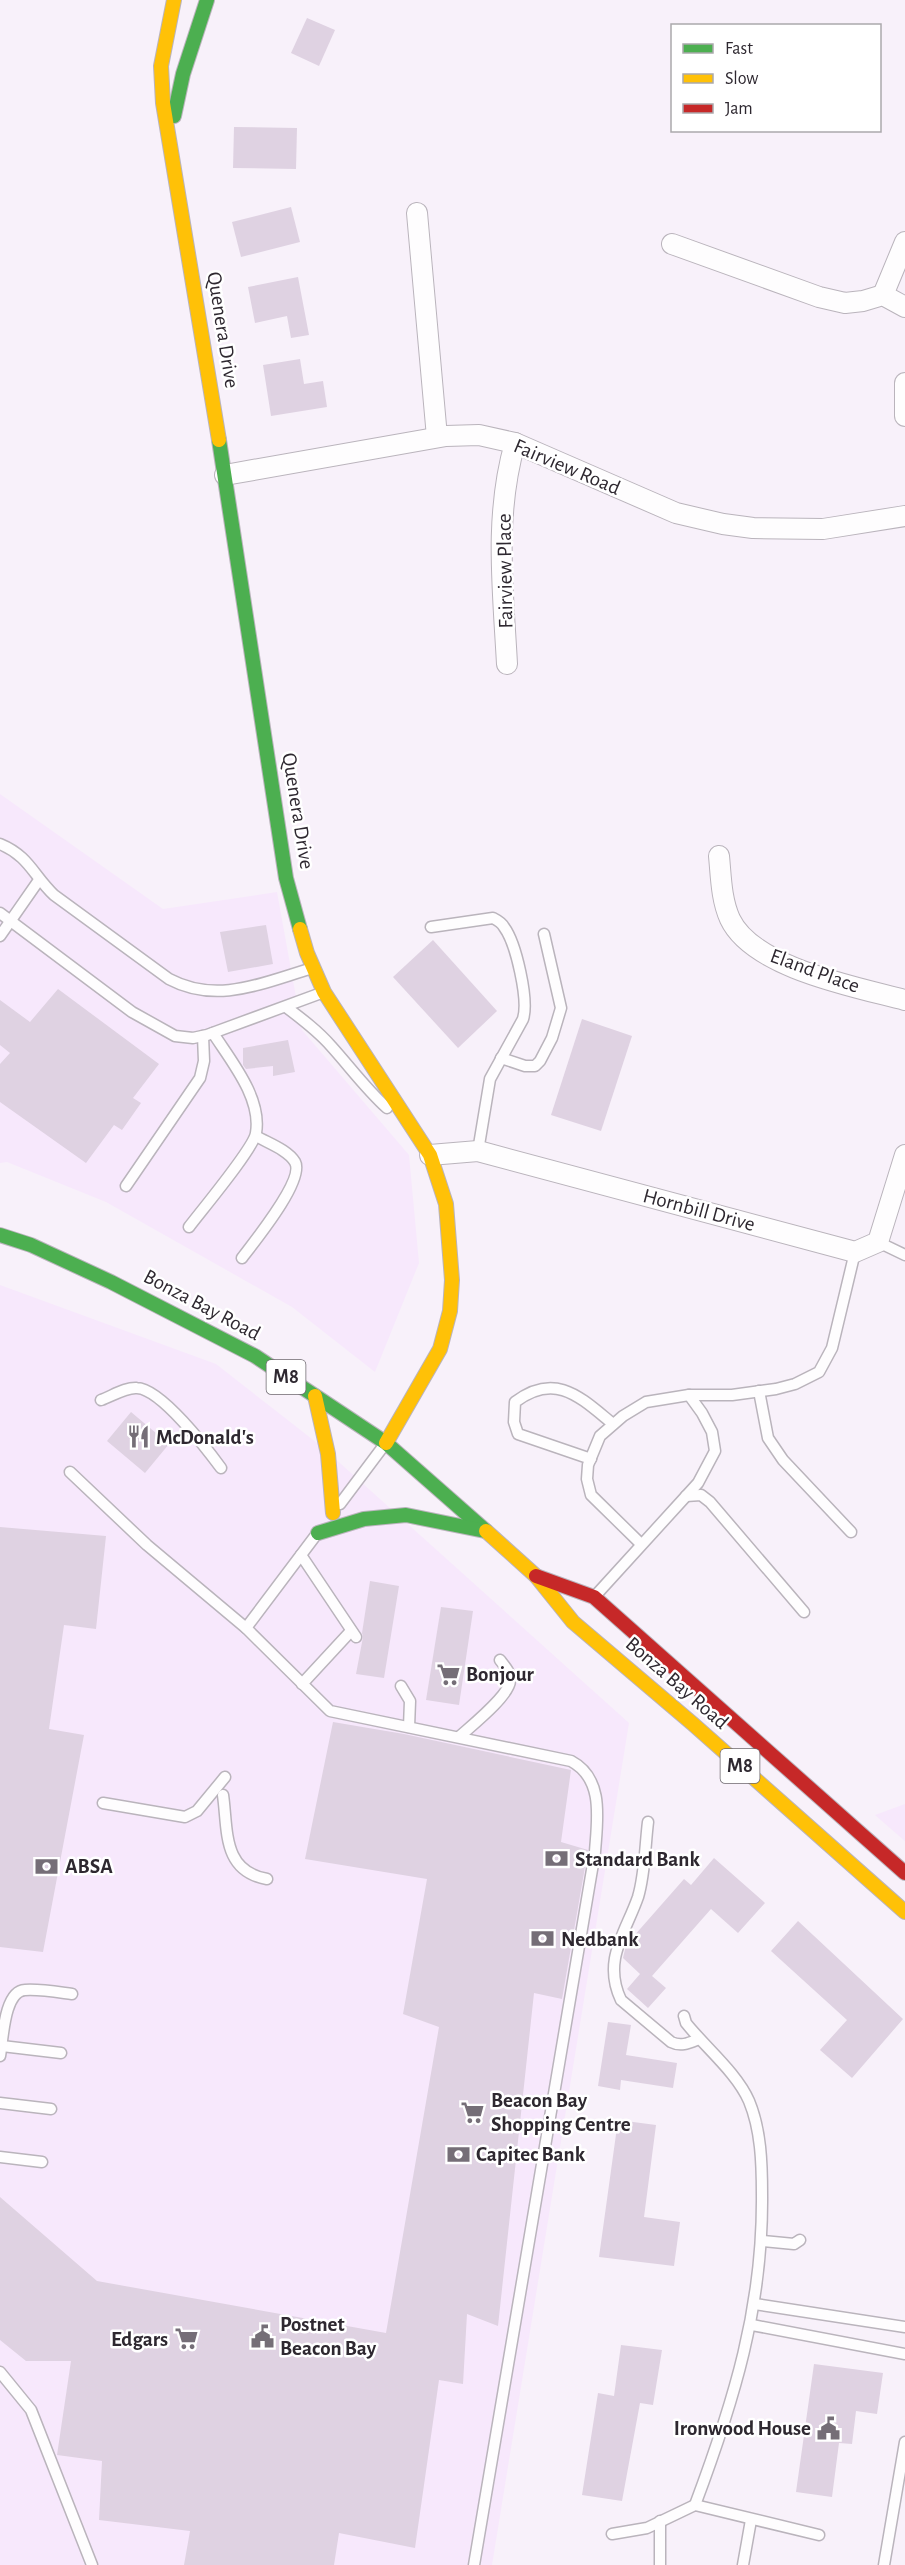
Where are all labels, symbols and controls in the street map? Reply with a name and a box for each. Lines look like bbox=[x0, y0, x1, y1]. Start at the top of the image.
legend bbox=[671, 24, 881, 132]
text: Fast bbox=[725, 40, 753, 58]
text: Slow bbox=[725, 70, 758, 88]
text: Jam bbox=[725, 100, 753, 118]
street label: Quenera Drive bbox=[203, 270, 243, 390]
street label: Fairview Road bbox=[511, 435, 623, 499]
street label: Fairview Place bbox=[493, 513, 517, 629]
street label: Quenera Drive bbox=[278, 751, 318, 871]
street label: Eland Place bbox=[767, 945, 863, 997]
street label: Hornbill Drive bbox=[641, 1185, 757, 1235]
street label: Bonza Bay Road bbox=[140, 1266, 264, 1345]
road number: M8 bbox=[266, 1360, 306, 1394]
restaurant icon: McDonald's bbox=[125, 1424, 151, 1450]
place label: McDonald's bbox=[156, 1427, 254, 1448]
street label: Bonza Bay Road bbox=[622, 1633, 733, 1733]
supermarket icon: Bonjour bbox=[435, 1661, 461, 1687]
place label: Bonjour bbox=[466, 1664, 535, 1685]
road number: M8 bbox=[720, 1749, 760, 1783]
bank icon: Standard Bank bbox=[544, 1846, 570, 1872]
place label: Standard Bank bbox=[575, 1849, 700, 1870]
bank icon: ABSA bbox=[34, 1853, 60, 1879]
place label: ABSA bbox=[65, 1856, 113, 1877]
bank icon: Nedbank bbox=[530, 1926, 556, 1952]
place label: Nedbank bbox=[561, 1929, 639, 1950]
place label: Beacon Bay Shopping Centre bbox=[491, 2090, 631, 2135]
supermarket icon: Beacon Bay Shopping Centre bbox=[460, 2099, 486, 2125]
bank icon: Capitec Bank bbox=[445, 2141, 471, 2167]
place label: Capitec Bank bbox=[476, 2144, 586, 2165]
place label: Postnet Beacon Bay bbox=[280, 2314, 377, 2359]
public building icon: Postnet Beacon Bay bbox=[249, 2323, 275, 2349]
supermarket icon: Edgars bbox=[173, 2326, 199, 2352]
place label: Edgars bbox=[111, 2329, 168, 2350]
public building icon: Ironwood House bbox=[816, 2415, 842, 2441]
place label: Ironwood House bbox=[674, 2418, 811, 2439]

